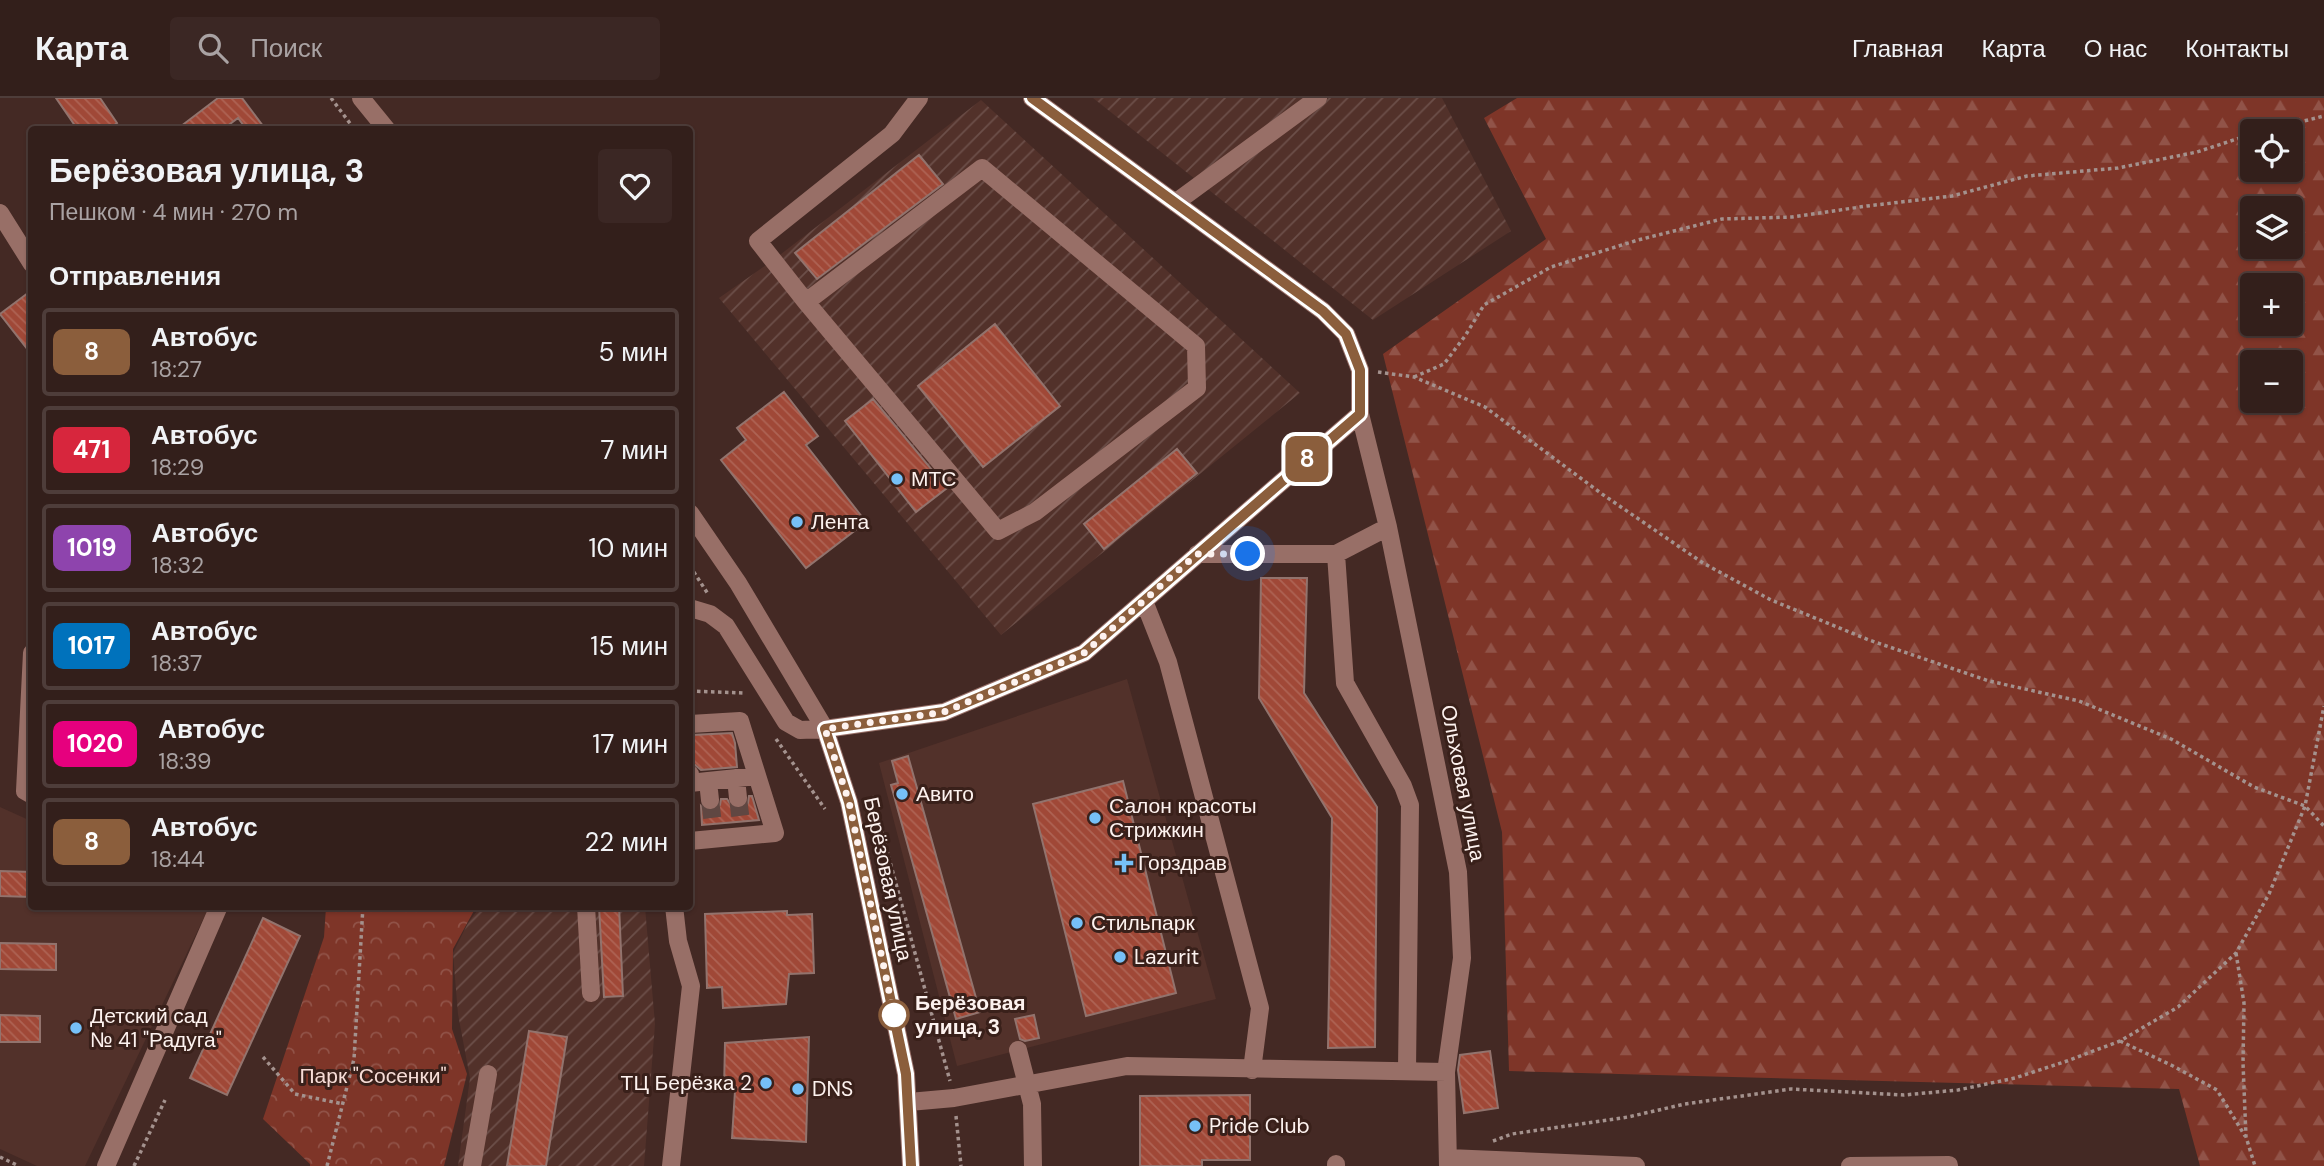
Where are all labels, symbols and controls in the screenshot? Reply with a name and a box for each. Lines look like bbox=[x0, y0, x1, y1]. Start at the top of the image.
search box bbox=[170, 17, 660, 80]
text: Карта bbox=[35, 27, 128, 70]
icon: search bbox=[194, 29, 232, 67]
text: Поиск bbox=[250, 31, 322, 65]
text: Главная bbox=[1852, 33, 1943, 64]
text: Карта bbox=[1981, 33, 2046, 64]
text: О нас bbox=[2084, 33, 2147, 64]
text: Контакты bbox=[2185, 33, 2289, 64]
map controls bbox=[2240, 119, 2303, 413]
button: locate bbox=[2240, 119, 2303, 182]
text: Берёзовая улица, 3 bbox=[49, 149, 365, 192]
button: heart bbox=[598, 149, 672, 223]
button: layers bbox=[2240, 196, 2303, 259]
text: Пешком · 4 мин · 270 m bbox=[49, 197, 298, 227]
text: Отправления bbox=[49, 259, 221, 293]
button: + bbox=[2240, 273, 2303, 336]
text: Автобус bbox=[151, 320, 258, 354]
text: 5 мин bbox=[598, 335, 668, 369]
text: 8 bbox=[84, 336, 99, 367]
button: − bbox=[2240, 350, 2303, 413]
text: 18:27 bbox=[151, 354, 202, 384]
text: Автобус bbox=[151, 418, 258, 452]
text: 7 мин bbox=[600, 433, 668, 467]
text: 471 bbox=[73, 434, 110, 465]
line badge: 8 bbox=[1284, 436, 1330, 482]
text: 8 bbox=[1299, 443, 1315, 474]
text: 18:29 bbox=[151, 452, 204, 482]
place label: МТС bbox=[911, 465, 957, 493]
marker: МТС bbox=[889, 471, 905, 487]
place label: Лента bbox=[811, 508, 869, 536]
marker: Лента bbox=[789, 514, 805, 530]
text: Автобус bbox=[152, 516, 258, 550]
text: 10 мин bbox=[588, 531, 668, 565]
text: 1019 bbox=[67, 532, 117, 563]
your location bbox=[1230, 536, 1265, 571]
text: 18:32 bbox=[152, 550, 204, 580]
text: Автобус bbox=[151, 614, 258, 648]
text: 15 мин bbox=[590, 629, 668, 663]
text: 1017 bbox=[68, 630, 115, 661]
text: 18:37 bbox=[151, 648, 202, 678]
street label: Ольховая улица bbox=[1434, 703, 1492, 864]
text: Автобус bbox=[158, 712, 265, 746]
text: 17 мин bbox=[592, 727, 668, 761]
text: 1020 bbox=[67, 728, 123, 759]
text: 18:39 bbox=[158, 746, 211, 776]
place label: Авито bbox=[916, 780, 974, 808]
marker: Авито bbox=[894, 786, 910, 802]
place label: Салон красоты Стрижкин bbox=[1109, 792, 1257, 844]
street label: Берёзовая улица bbox=[857, 794, 919, 964]
text: Автобус bbox=[151, 810, 258, 844]
marker: Салон красоты Стрижкин bbox=[1087, 810, 1103, 826]
text: 22 мин bbox=[584, 825, 668, 859]
text: 8 bbox=[84, 826, 99, 857]
text: 18:44 bbox=[151, 844, 205, 874]
place label: Горздрав bbox=[1138, 849, 1227, 877]
marker: Горздрав bbox=[1116, 855, 1132, 871]
place label: Стильпарк bbox=[1091, 909, 1195, 937]
marker: Стильпарк bbox=[1069, 915, 1085, 931]
place label: Lazurit bbox=[1134, 943, 1199, 971]
marker: Lazurit bbox=[1112, 949, 1128, 965]
place label: Берёзовая улица, 3 bbox=[915, 989, 1026, 1041]
marker: Берёзовая улица, 3 bbox=[879, 1000, 909, 1030]
place label: Детский сад № 41 "Радуга" bbox=[90, 1002, 222, 1054]
marker: Детский сад № 41 "Радуга" bbox=[68, 1020, 84, 1036]
park label: Парк "Сосенки" bbox=[300, 1062, 447, 1090]
place label: ТЦ Берёзка 2 bbox=[621, 1069, 752, 1097]
marker: ТЦ Берёзка 2 bbox=[758, 1075, 774, 1091]
place label: DNS bbox=[812, 1075, 853, 1103]
marker: DNS bbox=[790, 1081, 806, 1097]
place label: Pride Club bbox=[1209, 1112, 1310, 1140]
marker: Pride Club bbox=[1187, 1118, 1203, 1134]

